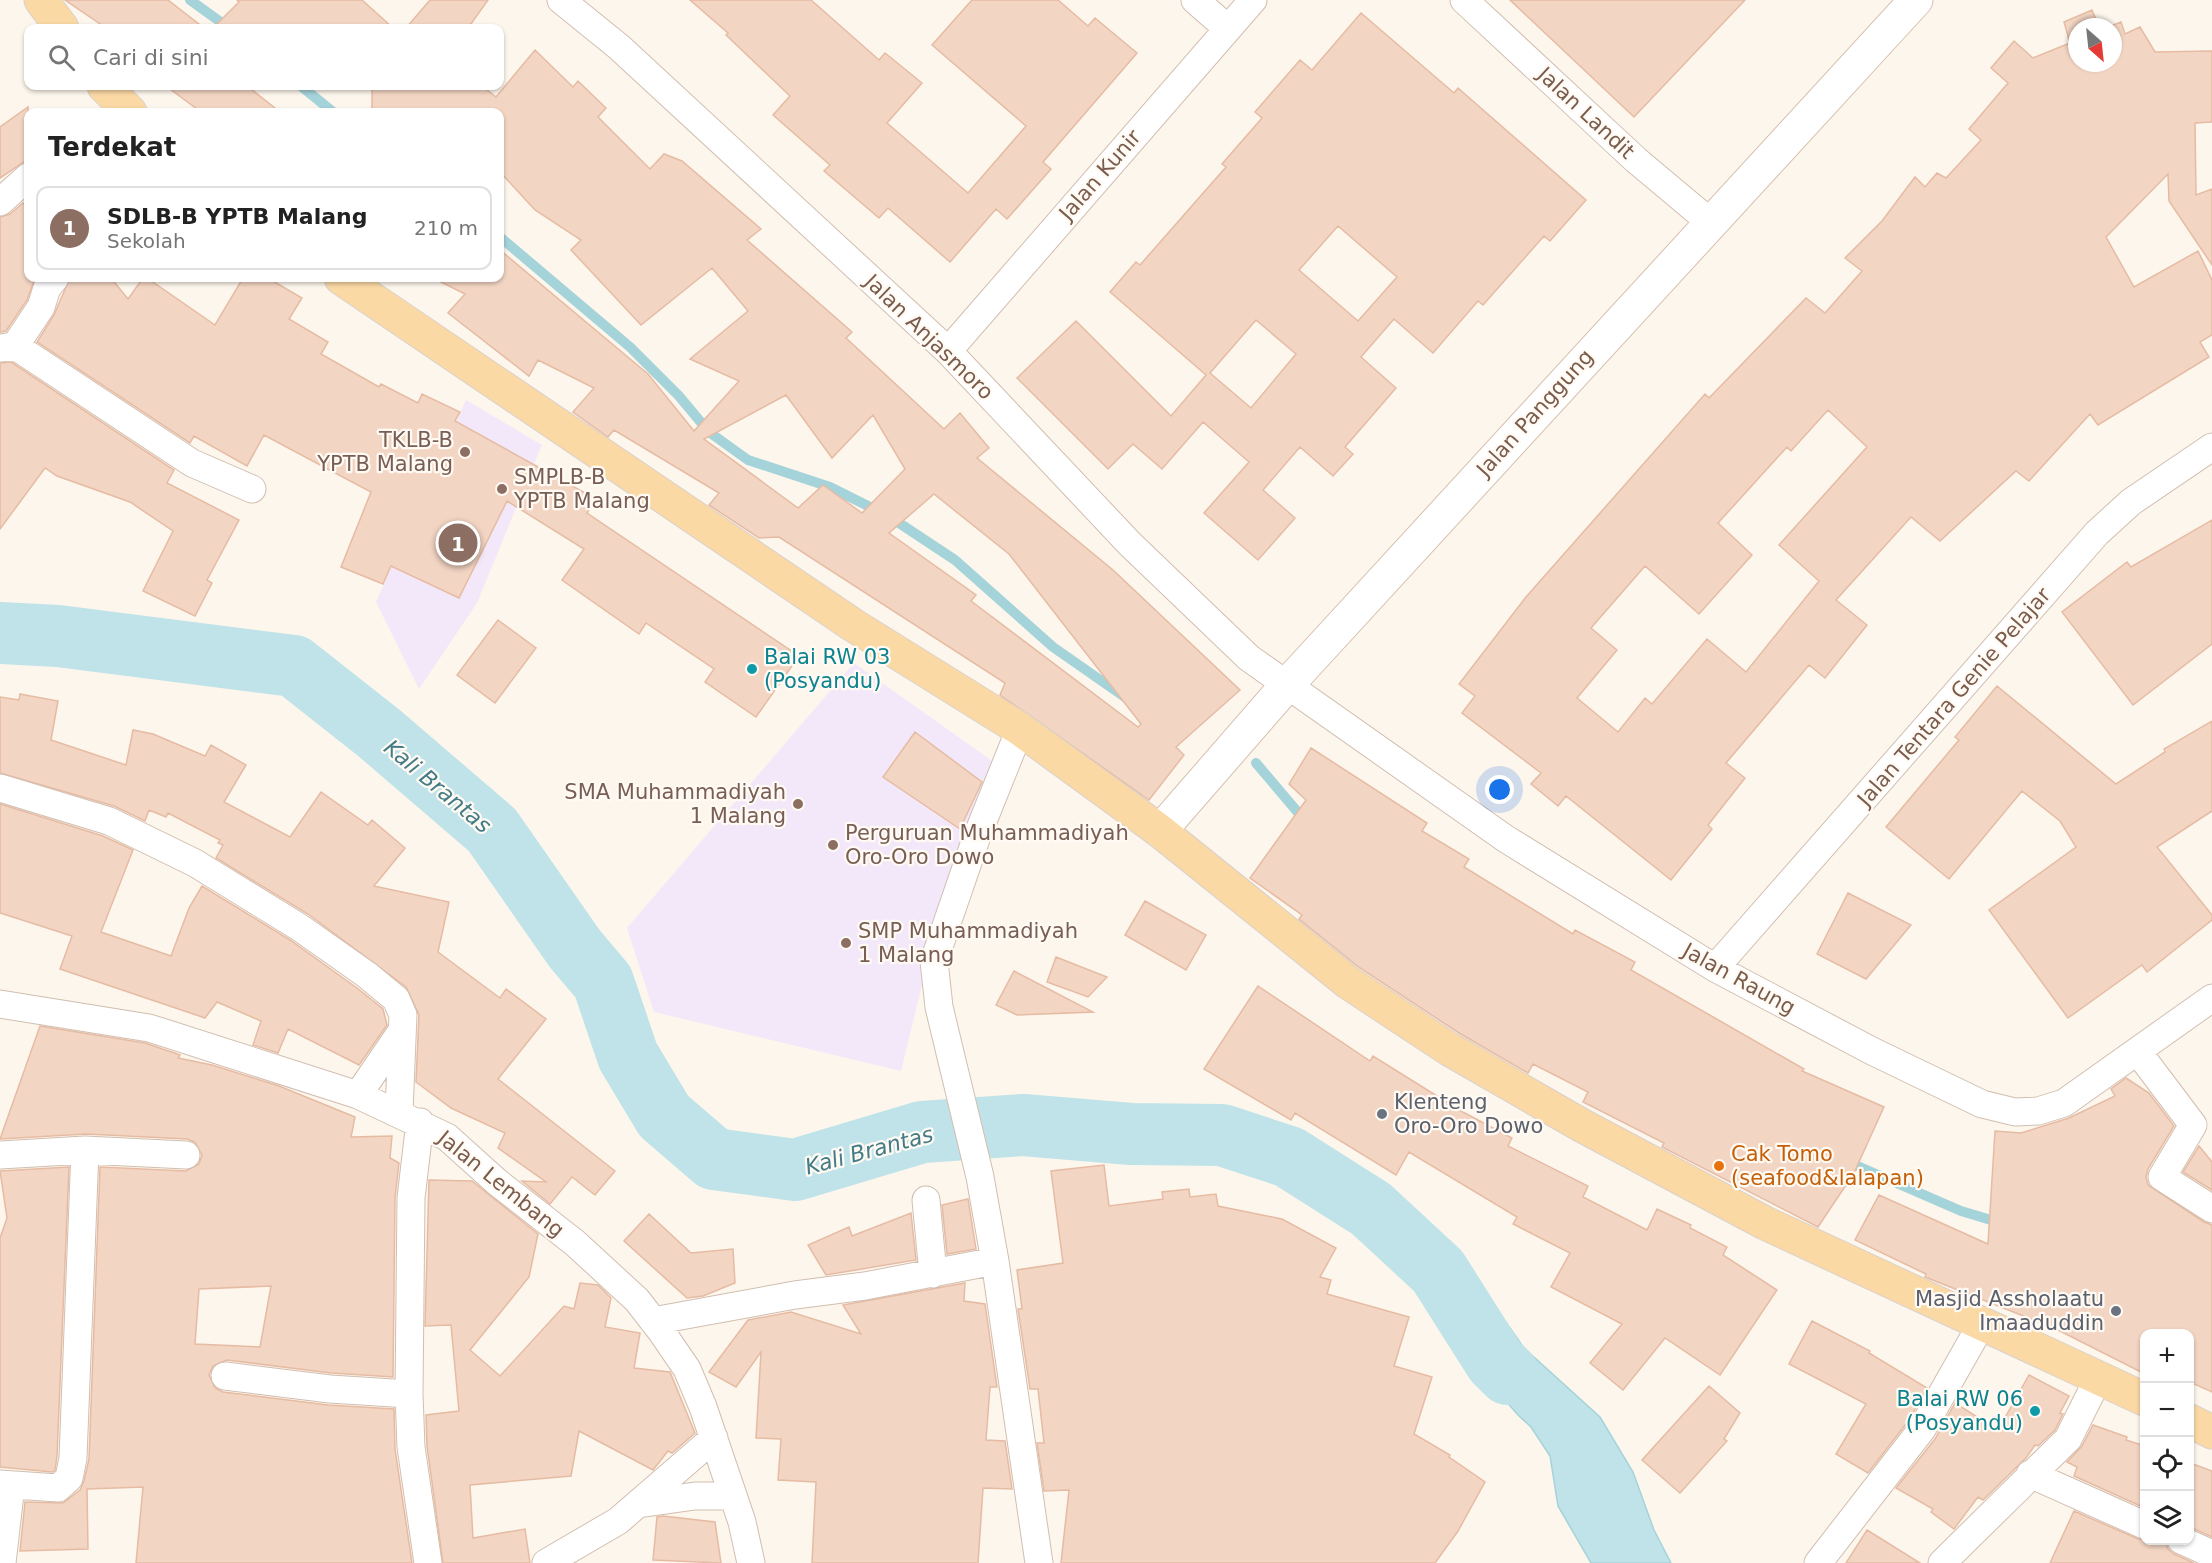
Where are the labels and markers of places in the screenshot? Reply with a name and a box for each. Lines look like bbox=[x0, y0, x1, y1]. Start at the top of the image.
place label: TKLB-B YPTB Malang bbox=[316, 428, 453, 476]
marker: TKLB-B YPTB Malang bbox=[458, 445, 472, 459]
place label: SMPLB-B YPTB Malang bbox=[513, 465, 650, 513]
marker: SMPLB-B YPTB Malang bbox=[495, 482, 509, 496]
pin: 1 bbox=[438, 520, 478, 566]
place label: Balai RW 03 (Posyandu) bbox=[764, 645, 890, 693]
marker: Balai RW 03 (Posyandu) bbox=[745, 662, 759, 676]
place label: SMA Muhammadiyah 1 Malang bbox=[564, 780, 786, 828]
marker: SMA Muhammadiyah 1 Malang bbox=[791, 797, 805, 811]
place label: Perguruan Muhammadiyah Oro-Oro Dowo bbox=[845, 821, 1129, 869]
marker: Perguruan Muhammadiyah Oro-Oro Dowo bbox=[826, 838, 840, 852]
place label: SMP Muhammadiyah 1 Malang bbox=[858, 919, 1078, 967]
marker: SMP Muhammadiyah 1 Malang bbox=[839, 936, 853, 950]
place label: Klenteng Oro-Oro Dowo bbox=[1394, 1090, 1543, 1138]
marker: Klenteng Oro-Oro Dowo bbox=[1375, 1107, 1389, 1121]
place label: Cak Tomo (seafood&lalapan) bbox=[1731, 1142, 1924, 1190]
marker: Cak Tomo (seafood&lalapan) bbox=[1712, 1159, 1726, 1173]
place label: Masjid Assholaatu Imaaduddin bbox=[1915, 1287, 2104, 1335]
marker: Masjid Assholaatu Imaaduddin bbox=[2109, 1304, 2123, 1318]
place label: Balai RW 06 (Posyandu) bbox=[1897, 1387, 2023, 1435]
marker: Balai RW 06 (Posyandu) bbox=[2028, 1404, 2042, 1418]

